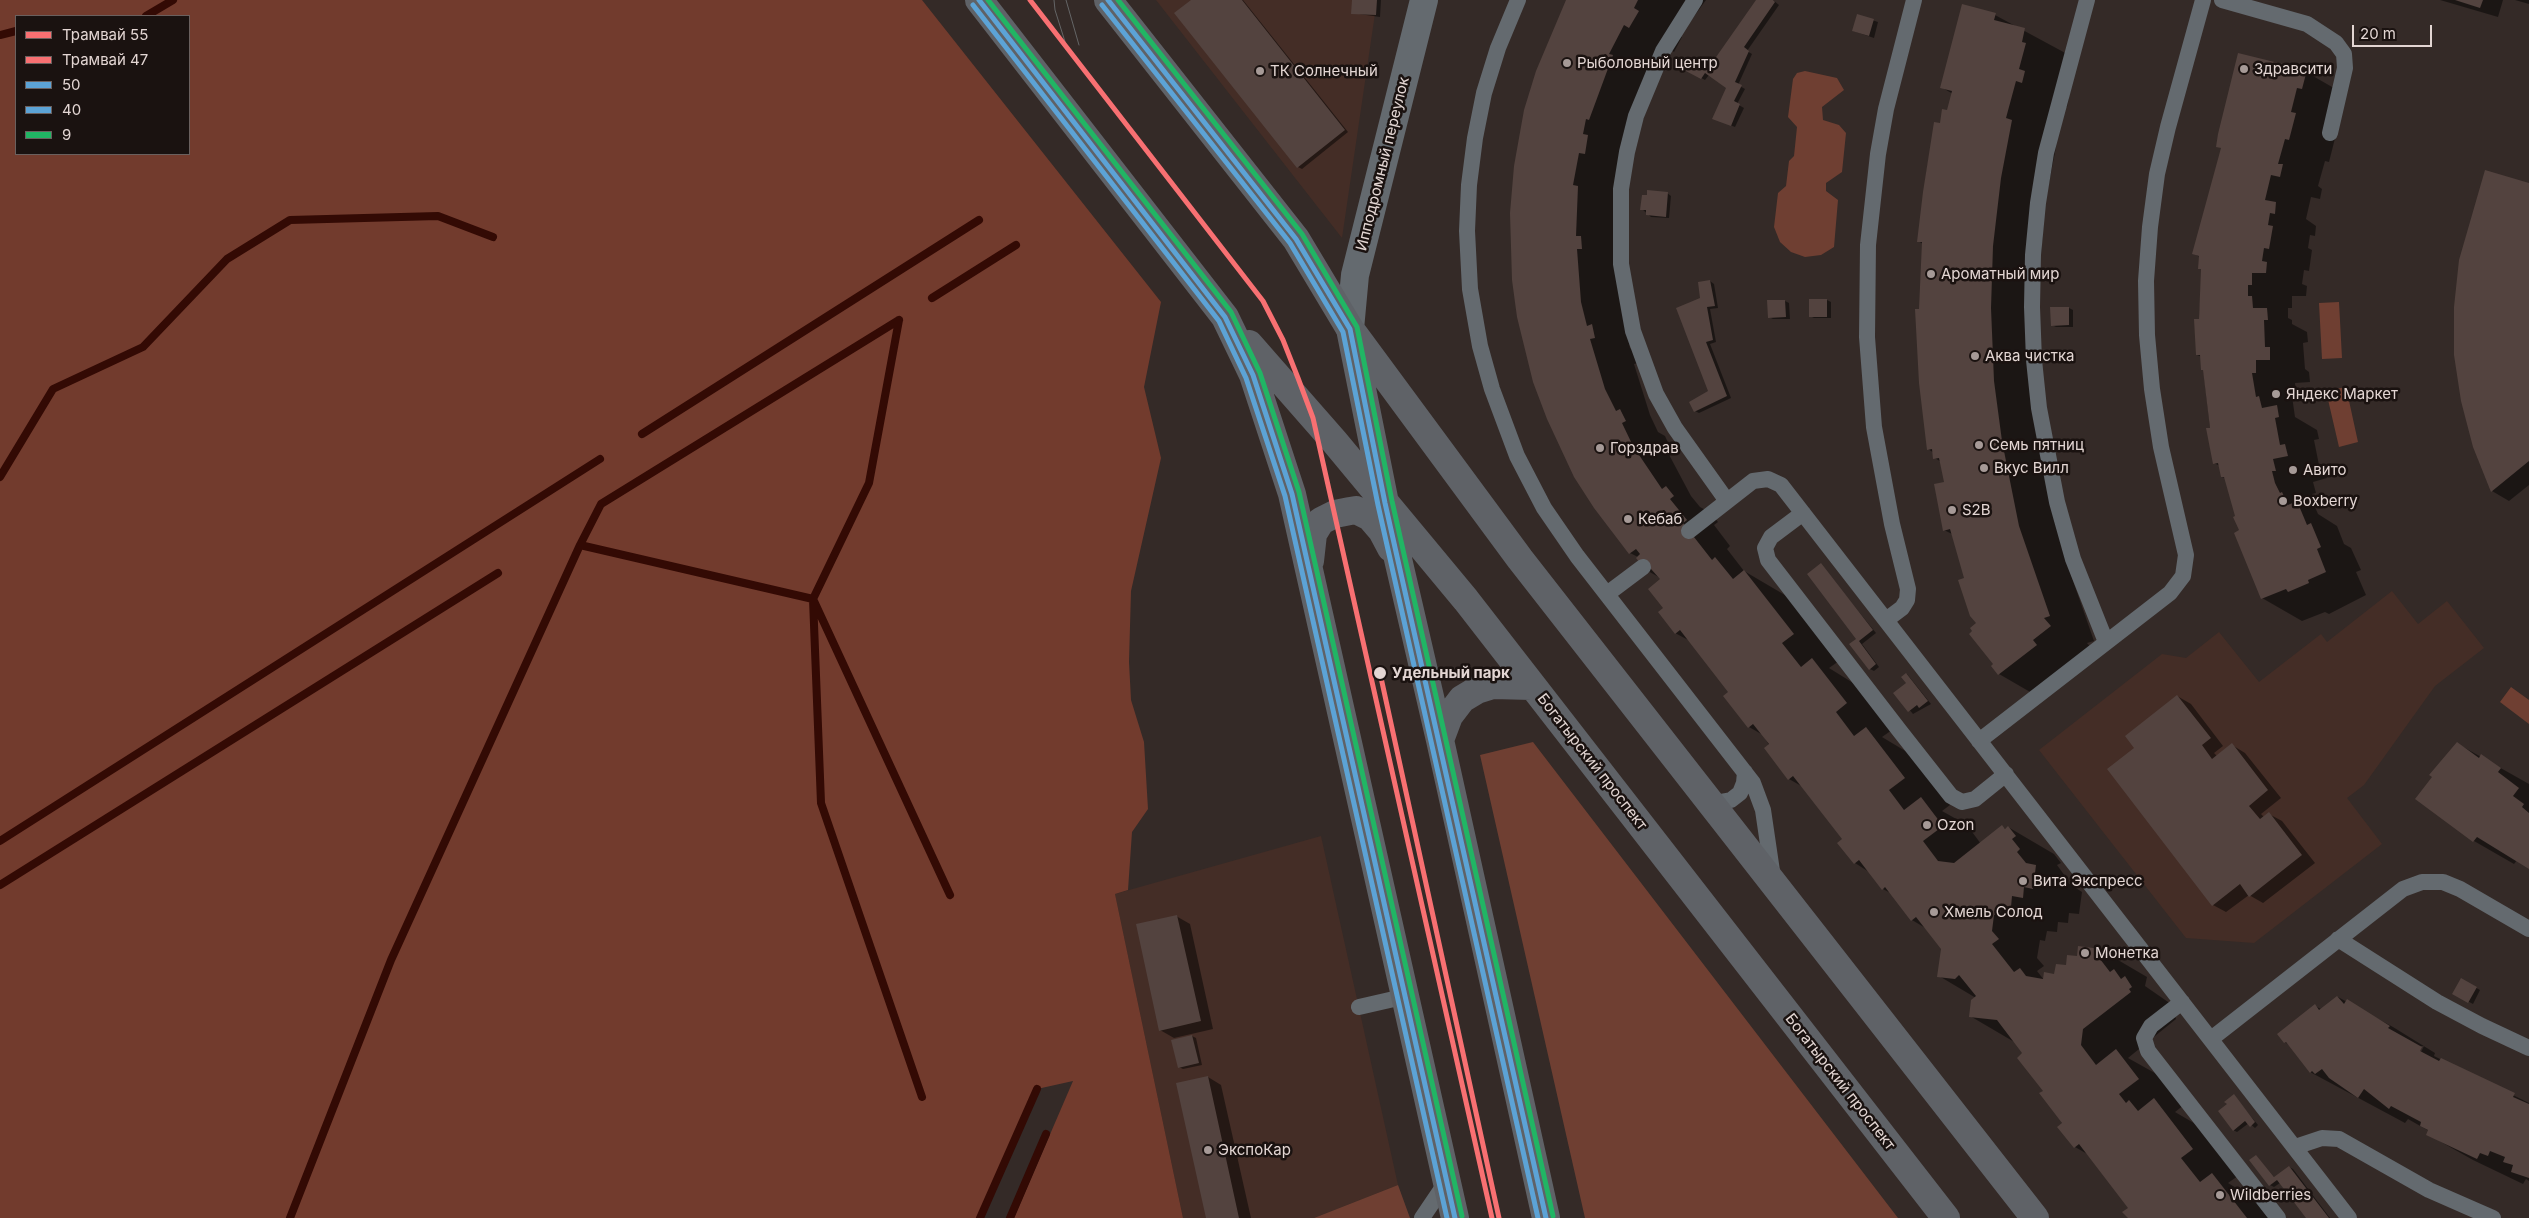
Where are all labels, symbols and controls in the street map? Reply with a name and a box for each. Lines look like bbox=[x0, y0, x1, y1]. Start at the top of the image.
legend bbox=[15, 15, 190, 155]
scale bar bbox=[2354, 15, 2434, 47]
text: 20 m bbox=[2360, 24, 2396, 43]
text: Трамвай 55 bbox=[62, 25, 148, 44]
text: Трамвай 47 bbox=[62, 50, 148, 69]
place label: Рыболовный центр bbox=[1577, 54, 1718, 72]
marker: Рыболовный центр bbox=[1561, 57, 1573, 69]
place label: Здравсити bbox=[2254, 60, 2332, 78]
place label: ТК Солнечный bbox=[1270, 62, 1378, 80]
marker: Здравсити bbox=[2238, 63, 2250, 75]
marker: ТК Солнечный bbox=[1254, 65, 1266, 77]
text: 50 bbox=[62, 75, 81, 94]
street label: Ипподромный переулок bbox=[1353, 75, 1413, 253]
text: 40 bbox=[62, 100, 81, 119]
text: 9 bbox=[62, 125, 71, 144]
place label: Ароматный мир bbox=[1941, 265, 2059, 283]
marker: Ароматный мир bbox=[1925, 268, 1937, 280]
place label: Аква чистка bbox=[1985, 347, 2074, 365]
marker: Аква чистка bbox=[1969, 350, 1981, 362]
place label: Яндекс Маркет bbox=[2286, 385, 2398, 403]
marker: Яндекс Маркет bbox=[2270, 388, 2282, 400]
place label: Семь пятниц bbox=[1989, 436, 2084, 454]
place label: Горздрав bbox=[1610, 439, 1679, 457]
marker: Семь пятниц bbox=[1973, 439, 1985, 451]
marker: Горздрав bbox=[1594, 442, 1606, 454]
place label: Вкус Вилл bbox=[1994, 459, 2069, 477]
place label: Авито bbox=[2303, 461, 2346, 479]
marker: Вкус Вилл bbox=[1978, 462, 1990, 474]
marker: Авито bbox=[2287, 464, 2299, 476]
place label: Boxberry bbox=[2293, 492, 2358, 510]
marker: Boxberry bbox=[2277, 495, 2289, 507]
place label: S2B bbox=[1962, 501, 1991, 519]
marker: S2B bbox=[1946, 504, 1958, 516]
place label: Кебаб bbox=[1638, 510, 1682, 528]
marker: Кебаб bbox=[1622, 513, 1634, 525]
place label: Удельный парк bbox=[1392, 664, 1510, 682]
marker: Удельный парк bbox=[1372, 665, 1388, 681]
street label: Богатырский проспект bbox=[1533, 690, 1651, 834]
place label: Ozon bbox=[1937, 816, 1974, 834]
marker: Ozon bbox=[1921, 819, 1933, 831]
place label: Вита Экспресс bbox=[2033, 872, 2143, 890]
marker: Вита Экспресс bbox=[2017, 875, 2029, 887]
place label: Хмель Солод bbox=[1944, 903, 2043, 921]
marker: Хмель Солод bbox=[1928, 906, 1940, 918]
place label: Монетка bbox=[2095, 944, 2159, 962]
marker: Монетка bbox=[2079, 947, 2091, 959]
street label: Богатырский проспект bbox=[1781, 1010, 1899, 1154]
place label: ЭкспоКар bbox=[1218, 1141, 1291, 1159]
marker: ЭкспоКар bbox=[1202, 1144, 1214, 1156]
place label: Wildberries bbox=[2230, 1186, 2311, 1204]
marker: Wildberries bbox=[2214, 1189, 2226, 1201]

